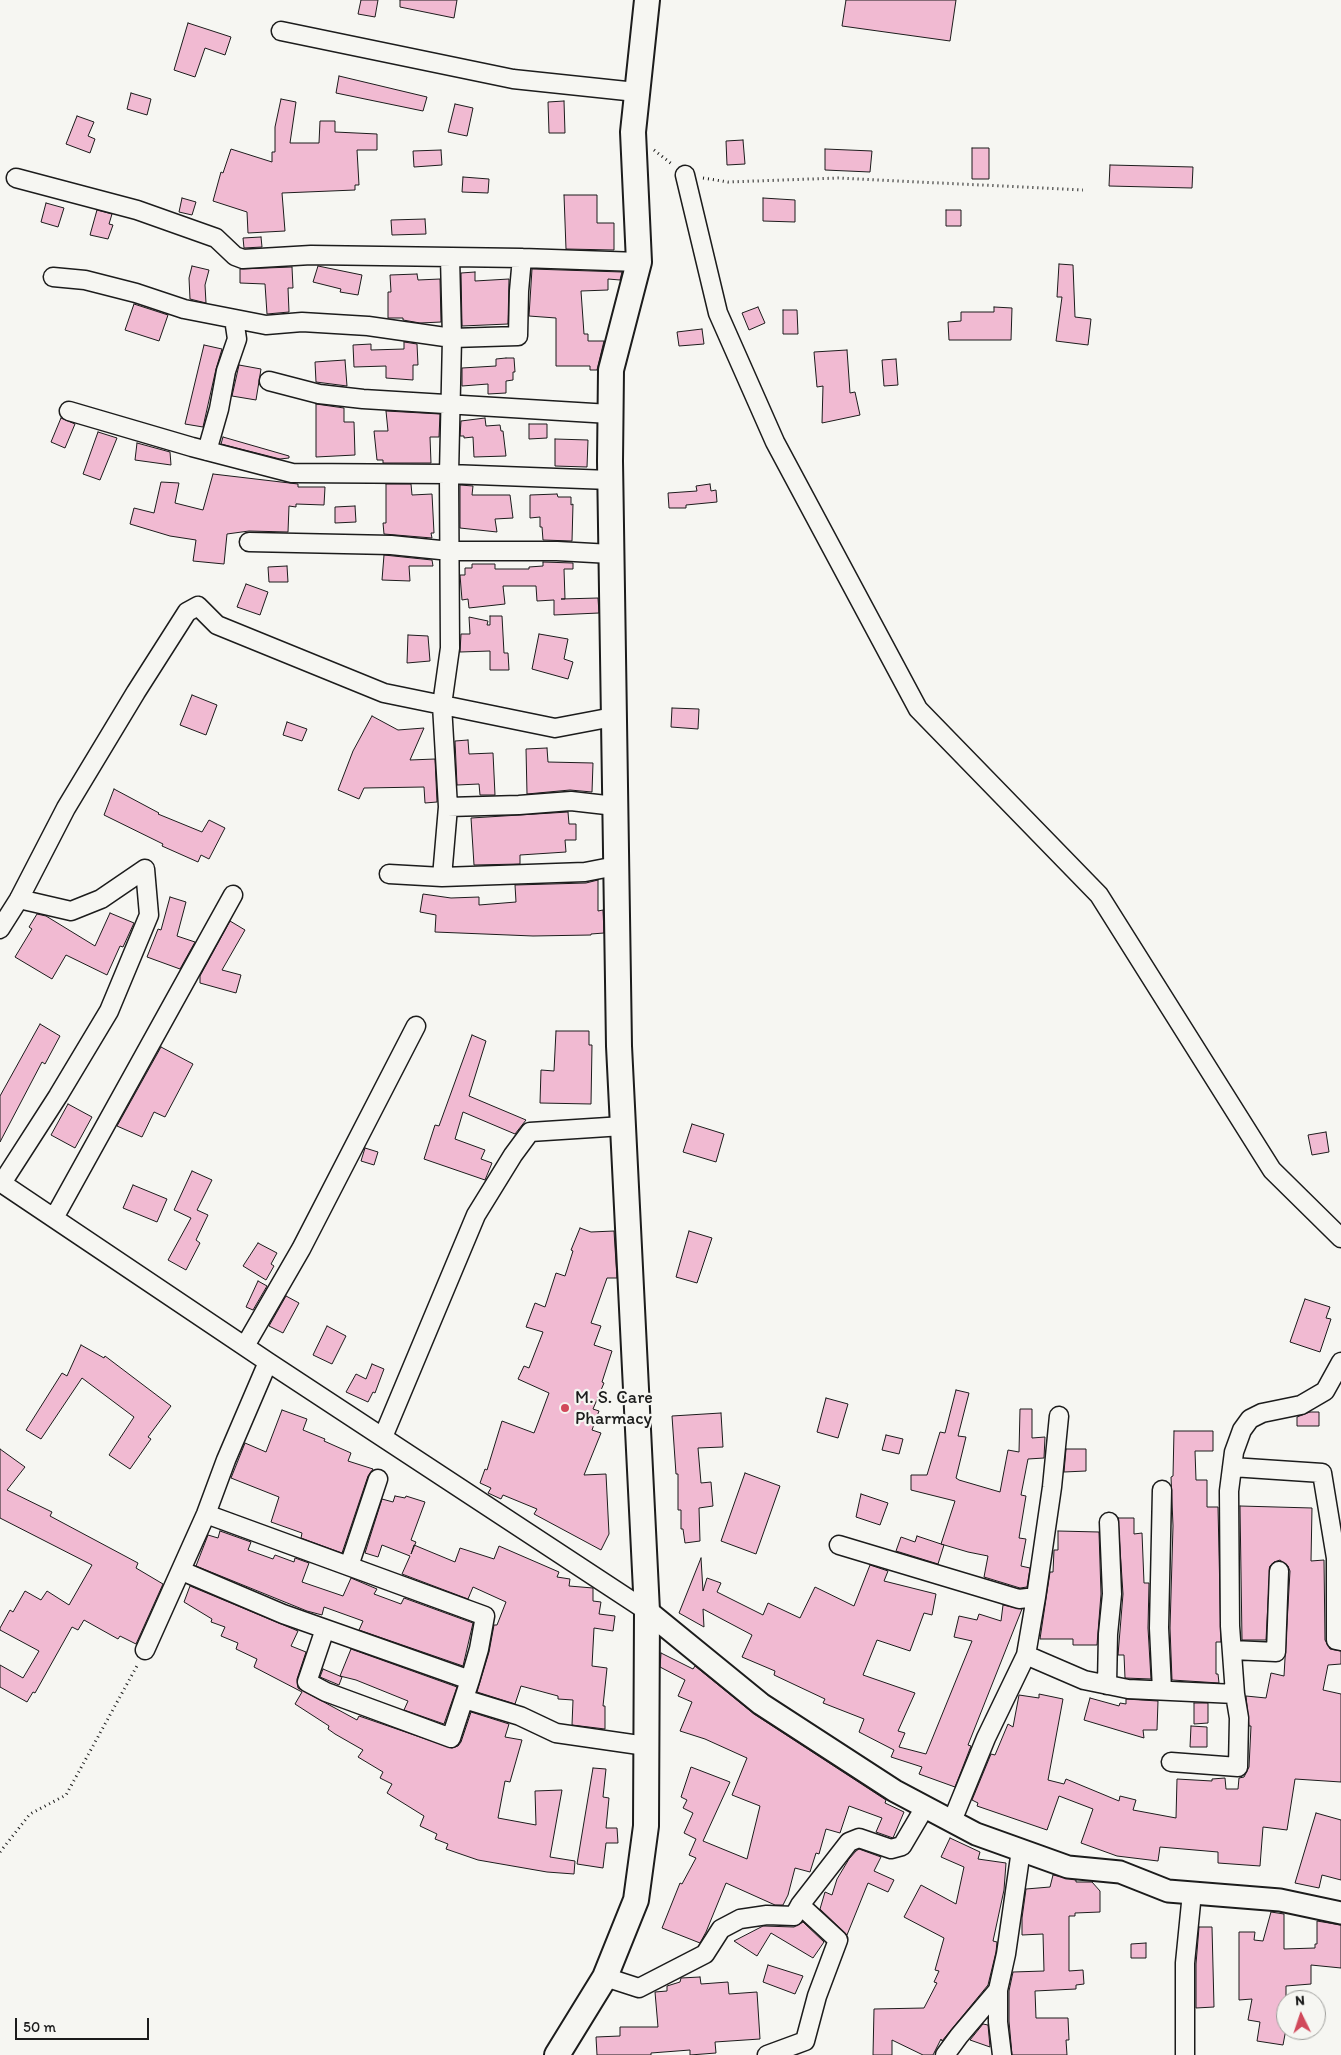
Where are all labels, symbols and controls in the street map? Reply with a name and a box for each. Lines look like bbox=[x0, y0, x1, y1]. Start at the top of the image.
place label: M. S. Care Pharmacy bbox=[575, 1387, 653, 1430]
marker: M. S. Care Pharmacy bbox=[559, 1402, 571, 1414]
north arrow bbox=[1276, 1990, 1326, 2040]
text: N bbox=[1295, 1992, 1305, 2009]
scale bar bbox=[18, 2008, 151, 2040]
text: 50 m bbox=[23, 2018, 56, 2036]

